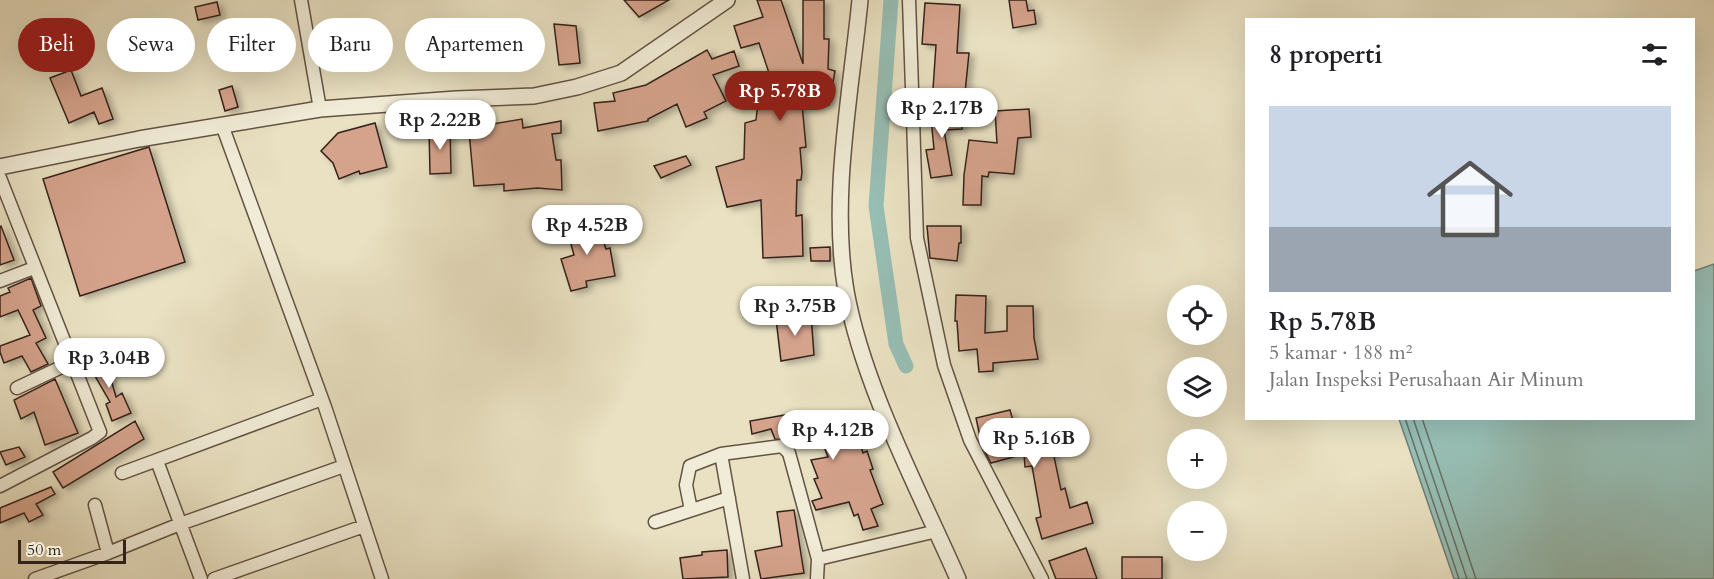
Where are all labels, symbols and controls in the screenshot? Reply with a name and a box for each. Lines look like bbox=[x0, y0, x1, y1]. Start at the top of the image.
chip: Beli bbox=[18, 18, 95, 72]
chip: Sewa bbox=[107, 18, 195, 72]
chip: Filter bbox=[207, 18, 296, 72]
chip: Baru bbox=[308, 18, 393, 72]
chip: Apartemen bbox=[405, 18, 545, 72]
text: 8 properti bbox=[1269, 37, 1382, 72]
icon: filters bbox=[1638, 38, 1671, 71]
pin: Rp 5.78B bbox=[718, 71, 842, 122]
text: Rp 5.78B bbox=[739, 77, 821, 104]
pin: Rp 2.17B bbox=[880, 88, 1004, 139]
text: Rp 2.17B bbox=[901, 94, 983, 121]
pin: Rp 2.22B bbox=[378, 100, 502, 151]
text: Rp 2.22B bbox=[399, 106, 481, 133]
icon: home bbox=[1416, 145, 1524, 253]
pin: Rp 4.52B bbox=[525, 205, 649, 256]
text: Rp 4.52B bbox=[546, 211, 628, 238]
map controls bbox=[1167, 285, 1227, 561]
button: locate bbox=[1167, 285, 1227, 345]
pin: Rp 3.75B bbox=[733, 286, 857, 337]
text: Rp 3.75B bbox=[754, 292, 836, 319]
text: Rp 5.78B bbox=[1269, 304, 1376, 339]
pin: Rp 3.04B bbox=[47, 338, 171, 389]
text: 5 kamar · 188 m² bbox=[1269, 339, 1412, 366]
text: Rp 3.04B bbox=[68, 344, 150, 371]
button: layers bbox=[1167, 357, 1227, 417]
text: Jalan Inspeksi Perusahaan Air Minum bbox=[1269, 366, 1584, 393]
pin: Rp 4.12B bbox=[771, 410, 895, 461]
text: Rp 4.12B bbox=[792, 416, 874, 443]
pin: Rp 5.16B bbox=[972, 418, 1096, 469]
text: Rp 5.16B bbox=[993, 424, 1075, 451]
button: + bbox=[1167, 429, 1227, 489]
button: − bbox=[1167, 501, 1227, 561]
scale bar bbox=[18, 537, 126, 564]
text: 50 m bbox=[27, 539, 61, 561]

